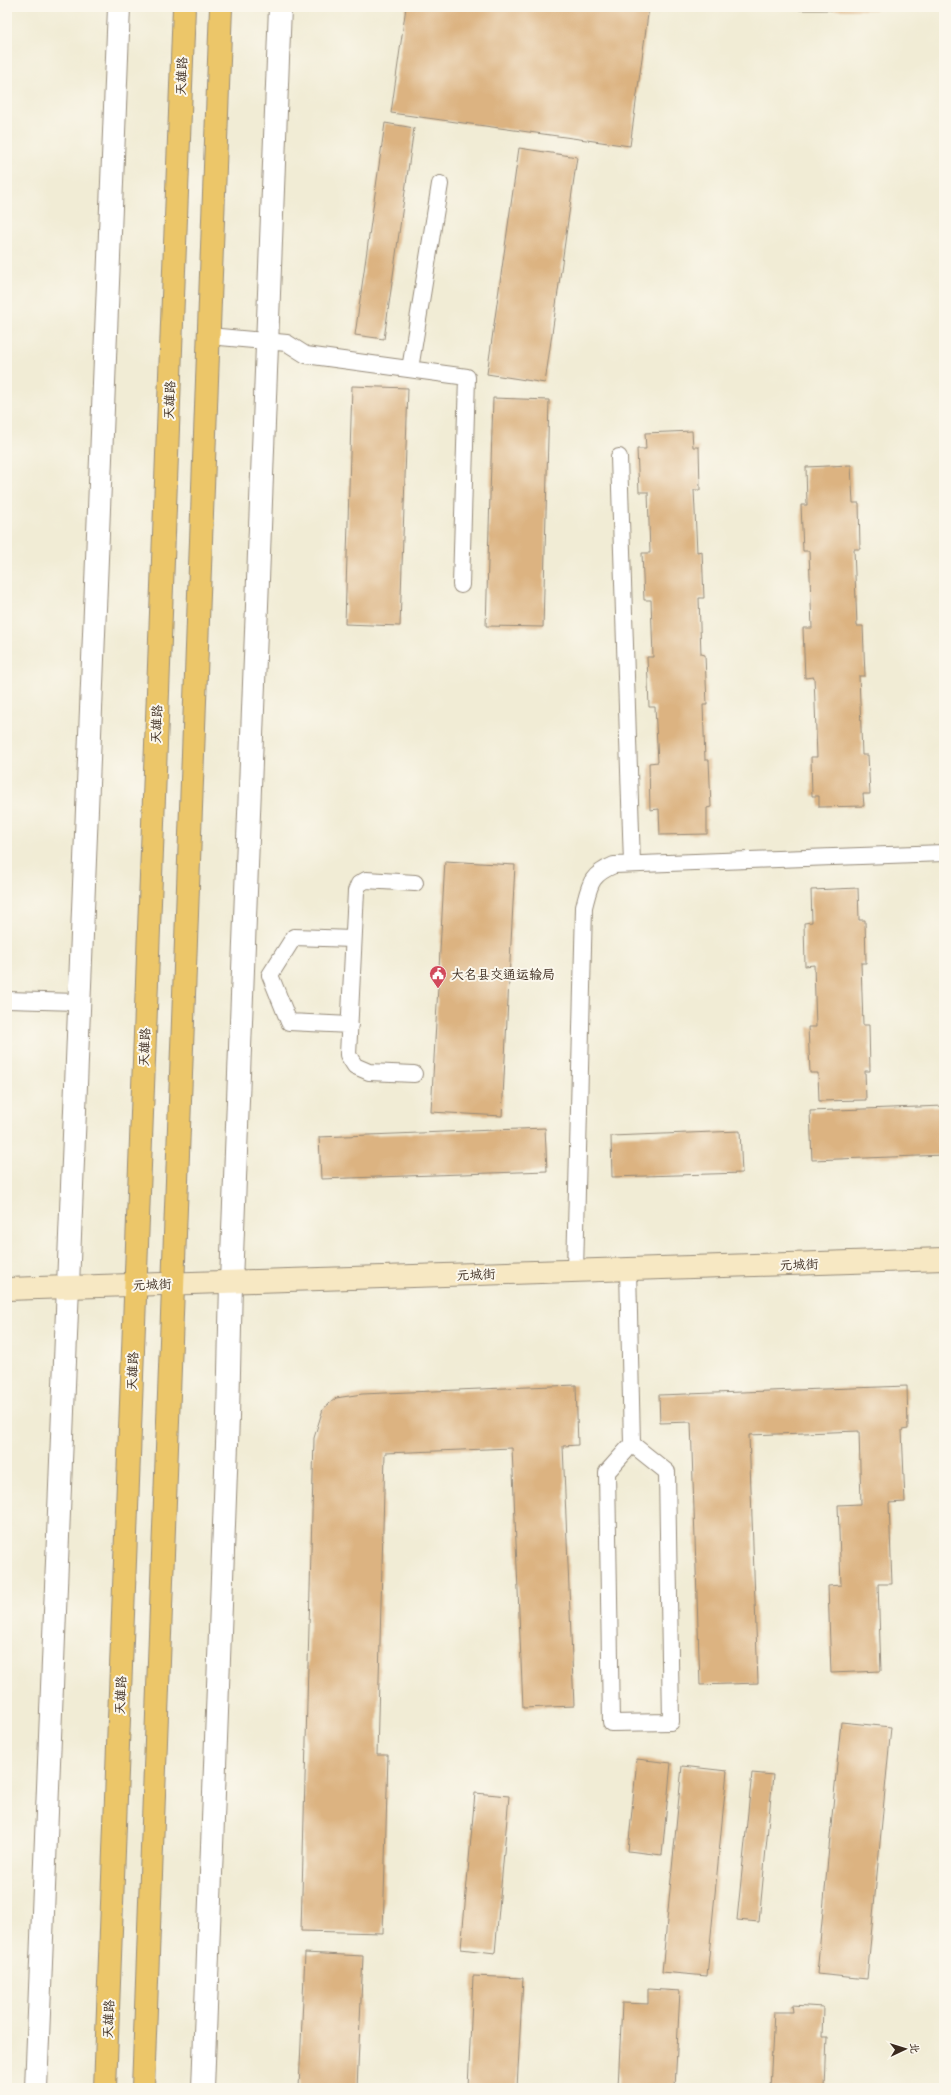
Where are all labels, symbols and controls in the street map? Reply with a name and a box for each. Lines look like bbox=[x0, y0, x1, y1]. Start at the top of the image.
street label: 天雄路 bbox=[173, 56, 192, 96]
street label: 天雄路 bbox=[161, 380, 180, 420]
street label: 天雄路 bbox=[148, 704, 167, 744]
public building icon: 大名县交通运输局 bbox=[428, 964, 448, 989]
place label: 大名县交通运输局 bbox=[451, 967, 555, 984]
street label: 天雄路 bbox=[136, 1027, 155, 1067]
street label: 元城街 bbox=[779, 1256, 819, 1275]
street label: 元城街 bbox=[456, 1266, 496, 1285]
street label: 元城街 bbox=[132, 1276, 172, 1295]
street label: 天雄路 bbox=[124, 1351, 143, 1391]
street label: 天雄路 bbox=[112, 1675, 131, 1715]
street label: 天雄路 bbox=[100, 1999, 119, 2039]
north arrow bbox=[885, 2029, 925, 2069]
text: 北 bbox=[907, 2042, 921, 2054]

